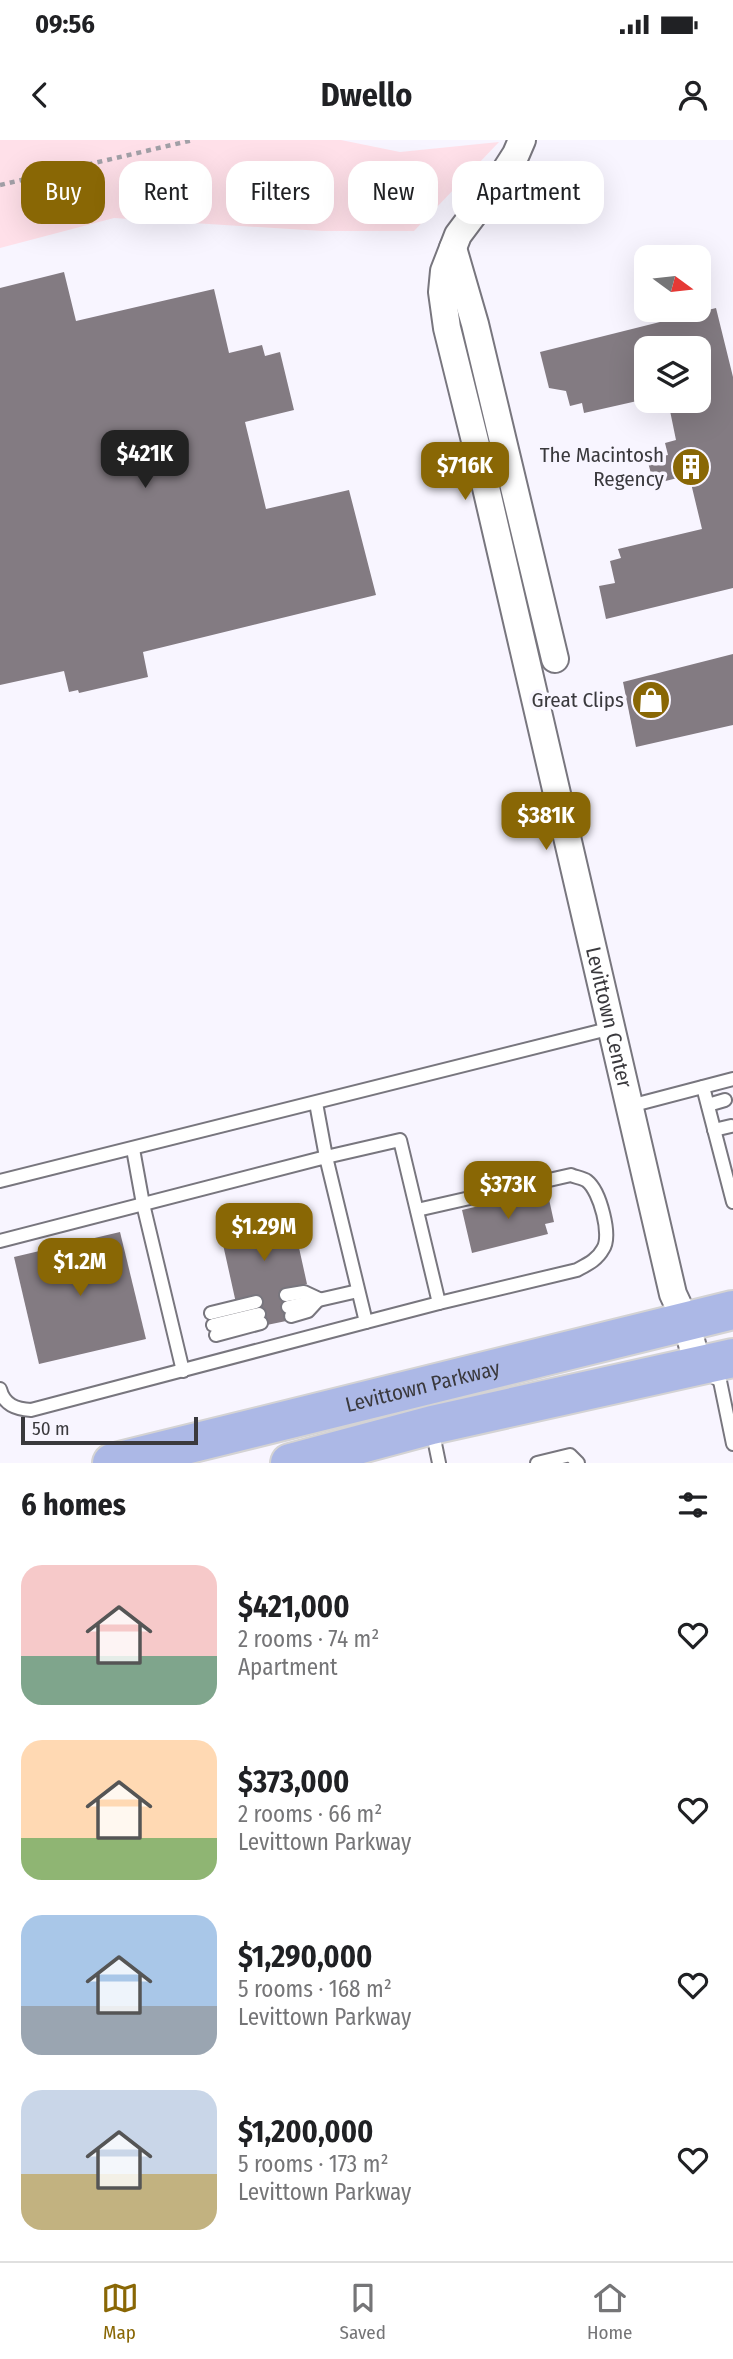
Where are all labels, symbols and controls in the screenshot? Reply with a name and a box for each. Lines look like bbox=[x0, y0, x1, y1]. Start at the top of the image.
text: 09:56 bbox=[35, 9, 95, 40]
icon: back bbox=[21, 76, 59, 114]
text: Dwello bbox=[321, 76, 412, 114]
icon: person bbox=[674, 76, 712, 114]
chip: Buy bbox=[21, 161, 105, 224]
chip: Rent bbox=[119, 161, 212, 224]
chip: Filters bbox=[226, 161, 334, 224]
chip: New bbox=[348, 161, 438, 224]
chip: Apartment bbox=[452, 161, 604, 224]
north arrow bbox=[634, 245, 710, 322]
map controls bbox=[634, 245, 711, 413]
button: layers bbox=[634, 336, 711, 413]
pin: $421K bbox=[96, 430, 194, 490]
text: $421K bbox=[117, 439, 173, 467]
pin: $716K bbox=[416, 442, 514, 502]
place label: The Macintosh Regency bbox=[540, 442, 665, 492]
building icon: The Macintosh Regency bbox=[670, 446, 712, 488]
text: $716K bbox=[437, 451, 493, 479]
shop icon: Great Clips bbox=[630, 679, 672, 721]
place label: Great Clips bbox=[532, 687, 624, 713]
pin: $381K bbox=[497, 792, 595, 852]
text: $381K bbox=[517, 801, 575, 829]
street label: Levittown Center bbox=[580, 944, 638, 1091]
pin: $373K bbox=[459, 1161, 557, 1221]
text: $373K bbox=[480, 1170, 536, 1198]
pin: $1.29M bbox=[207, 1204, 321, 1263]
text: $1.29M bbox=[232, 1212, 296, 1240]
pin: $1.2M bbox=[31, 1238, 129, 1298]
text: $1.2M bbox=[54, 1247, 106, 1275]
street label: Levittown Parkway bbox=[343, 1355, 503, 1418]
scale bar bbox=[21, 1414, 198, 1446]
text: 50 m bbox=[32, 1417, 70, 1440]
icon: filters bbox=[674, 1486, 712, 1524]
text: 6 homes bbox=[21, 1487, 126, 1523]
text: $421,000 bbox=[238, 1589, 350, 1625]
icon: home bbox=[77, 1593, 161, 1677]
icon: heart bbox=[674, 1616, 712, 1654]
text: 2 rooms · 74 m² bbox=[238, 1625, 379, 1653]
text: Apartment bbox=[238, 1653, 338, 1681]
text: $373,000 bbox=[238, 1764, 349, 1800]
icon: home bbox=[77, 1768, 161, 1852]
icon: heart bbox=[674, 1791, 712, 1829]
text: 2 rooms · 66 m² bbox=[238, 1800, 382, 1828]
text: Levittown Parkway bbox=[238, 1828, 411, 1856]
text: $1,290,000 bbox=[238, 1939, 372, 1975]
icon: home bbox=[77, 1943, 161, 2027]
icon: heart bbox=[674, 1966, 712, 2004]
text: 5 rooms · 168 m² bbox=[238, 1975, 392, 2003]
text: Levittown Parkway bbox=[238, 2003, 411, 2031]
text: $1,200,000 bbox=[238, 2114, 373, 2150]
icon: home bbox=[77, 2118, 161, 2202]
icon: heart bbox=[674, 2141, 712, 2179]
text: 5 rooms · 173 m² bbox=[238, 2150, 389, 2178]
text: Levittown Parkway bbox=[238, 2178, 411, 2206]
tab: Map bbox=[101, 2279, 139, 2344]
tab: Saved bbox=[340, 2279, 386, 2344]
tab: Home bbox=[587, 2279, 632, 2344]

